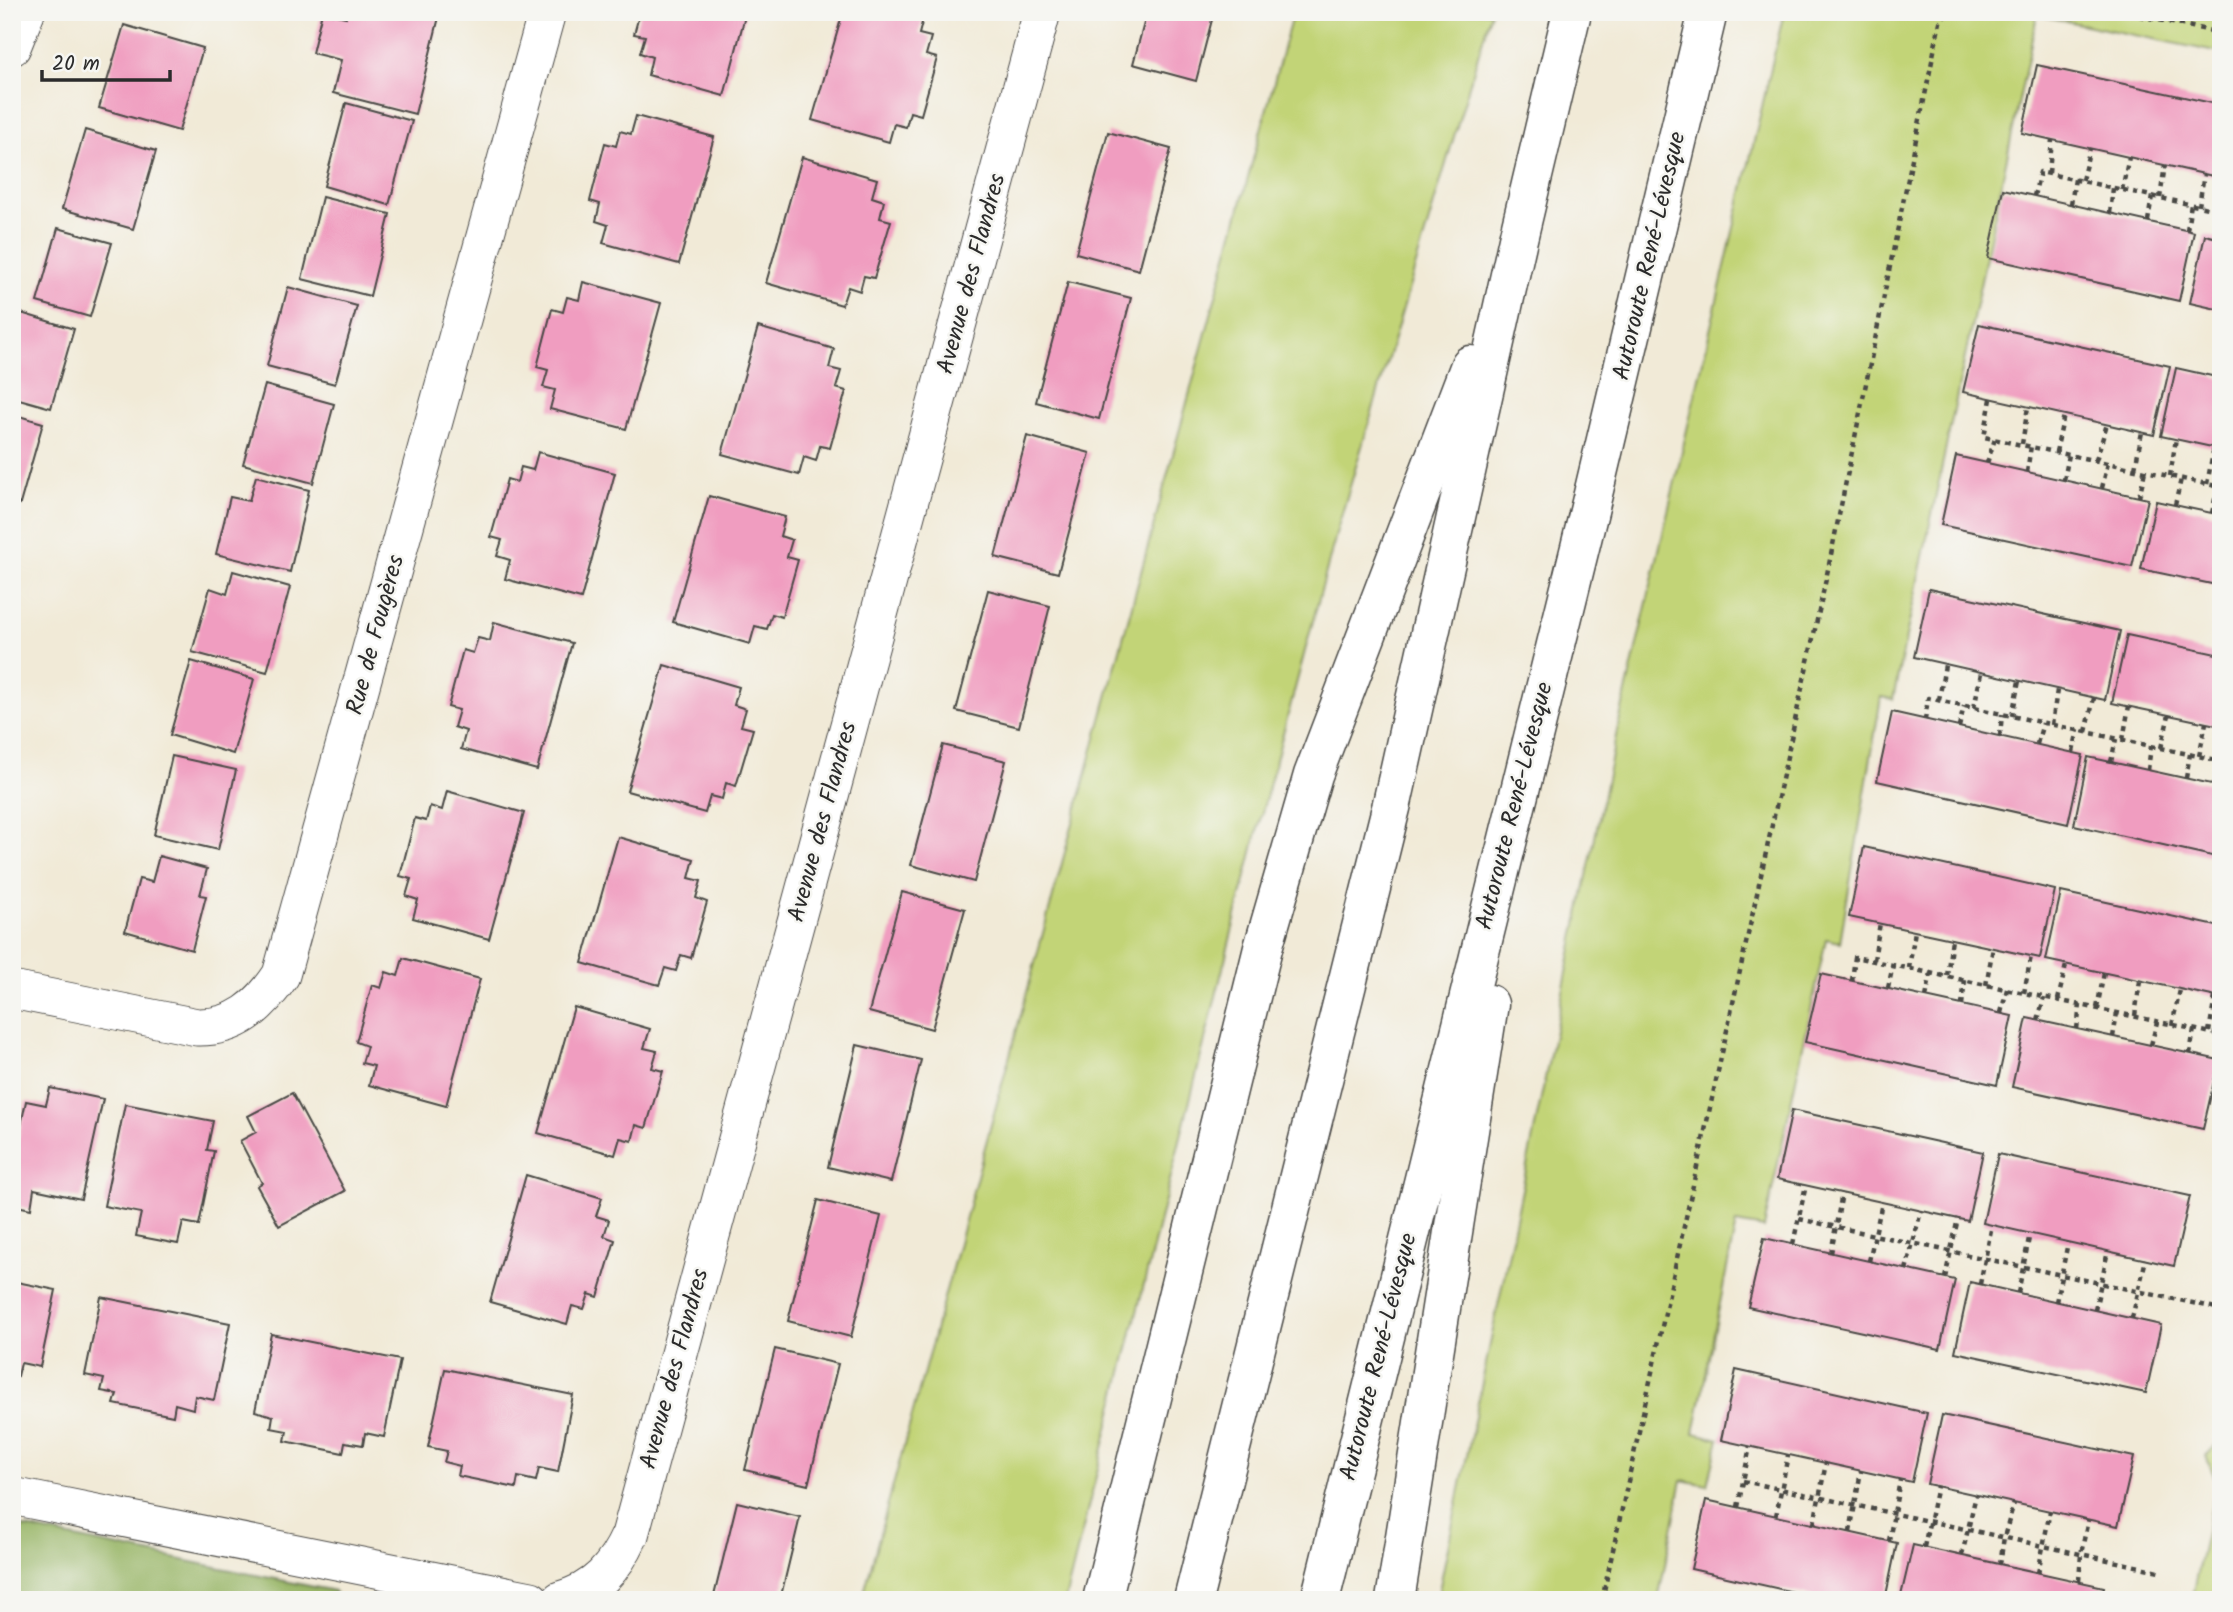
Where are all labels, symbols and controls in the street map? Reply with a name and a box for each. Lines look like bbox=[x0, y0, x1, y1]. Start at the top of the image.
scale bar bbox=[42, 38, 170, 82]
text: 20 m bbox=[52, 48, 100, 81]
street label: Autoroute René-Lévesque bbox=[1602, 128, 1698, 384]
street label: Avenue des Flandres bbox=[926, 169, 1018, 379]
street label: Rue de Fougères bbox=[336, 551, 416, 719]
street label: Autoroute René-Lévesque bbox=[1465, 678, 1565, 934]
street label: Avenue des Flandres bbox=[777, 717, 869, 927]
street label: Autoroute René-Lévesque bbox=[1329, 1229, 1429, 1485]
street label: Avenue des Flandres bbox=[629, 1264, 721, 1474]

